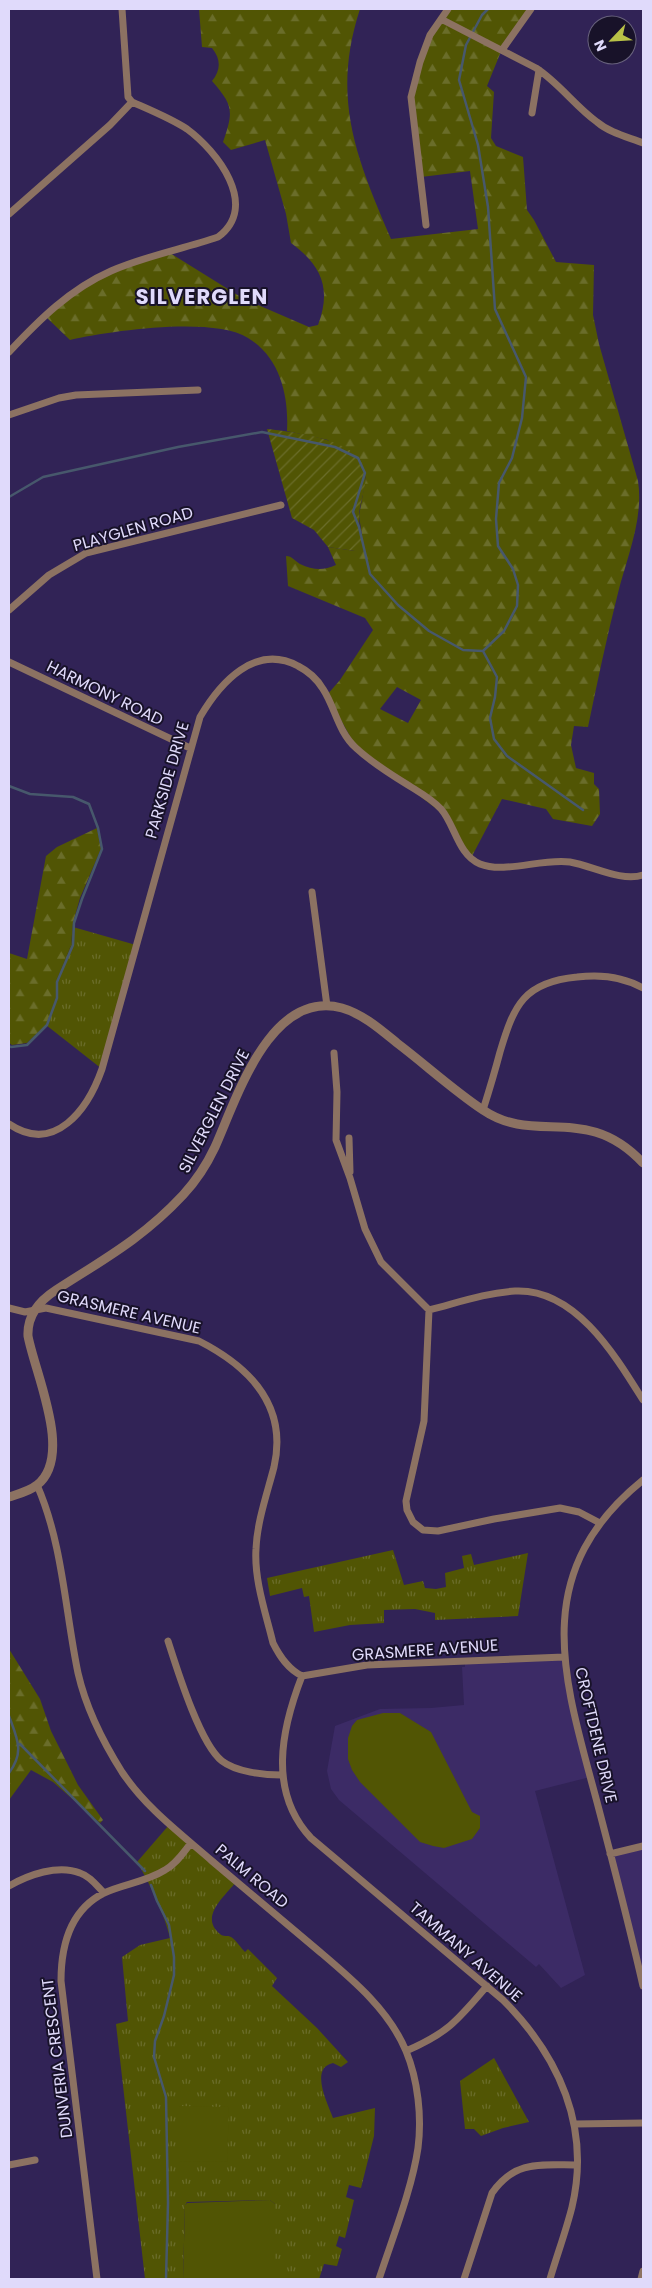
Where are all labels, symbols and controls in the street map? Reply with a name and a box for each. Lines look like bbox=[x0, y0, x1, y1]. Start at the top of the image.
north arrow bbox=[587, 15, 637, 65]
text: N bbox=[589, 36, 612, 54]
district label: SILVERGLEN bbox=[136, 282, 268, 311]
street label: PLAYGLEN ROAD bbox=[70, 501, 196, 557]
street label: HARMONY ROAD bbox=[43, 655, 167, 731]
street label: PARKSIDE DRIVE bbox=[139, 719, 195, 841]
street label: SILVERGLEN DRIVE bbox=[173, 1045, 255, 1177]
street label: GRASMERE AVENUE bbox=[55, 1284, 203, 1340]
street label: GRASMERE AVENUE bbox=[351, 1633, 499, 1667]
street label: CROFTDENE DRIVE bbox=[569, 1665, 623, 1805]
street label: PALM ROAD bbox=[210, 1838, 294, 1914]
street label: TAMMANY AVENUE bbox=[405, 1897, 527, 2007]
street label: DUNVERIA CRESCENT bbox=[36, 1976, 78, 2139]

